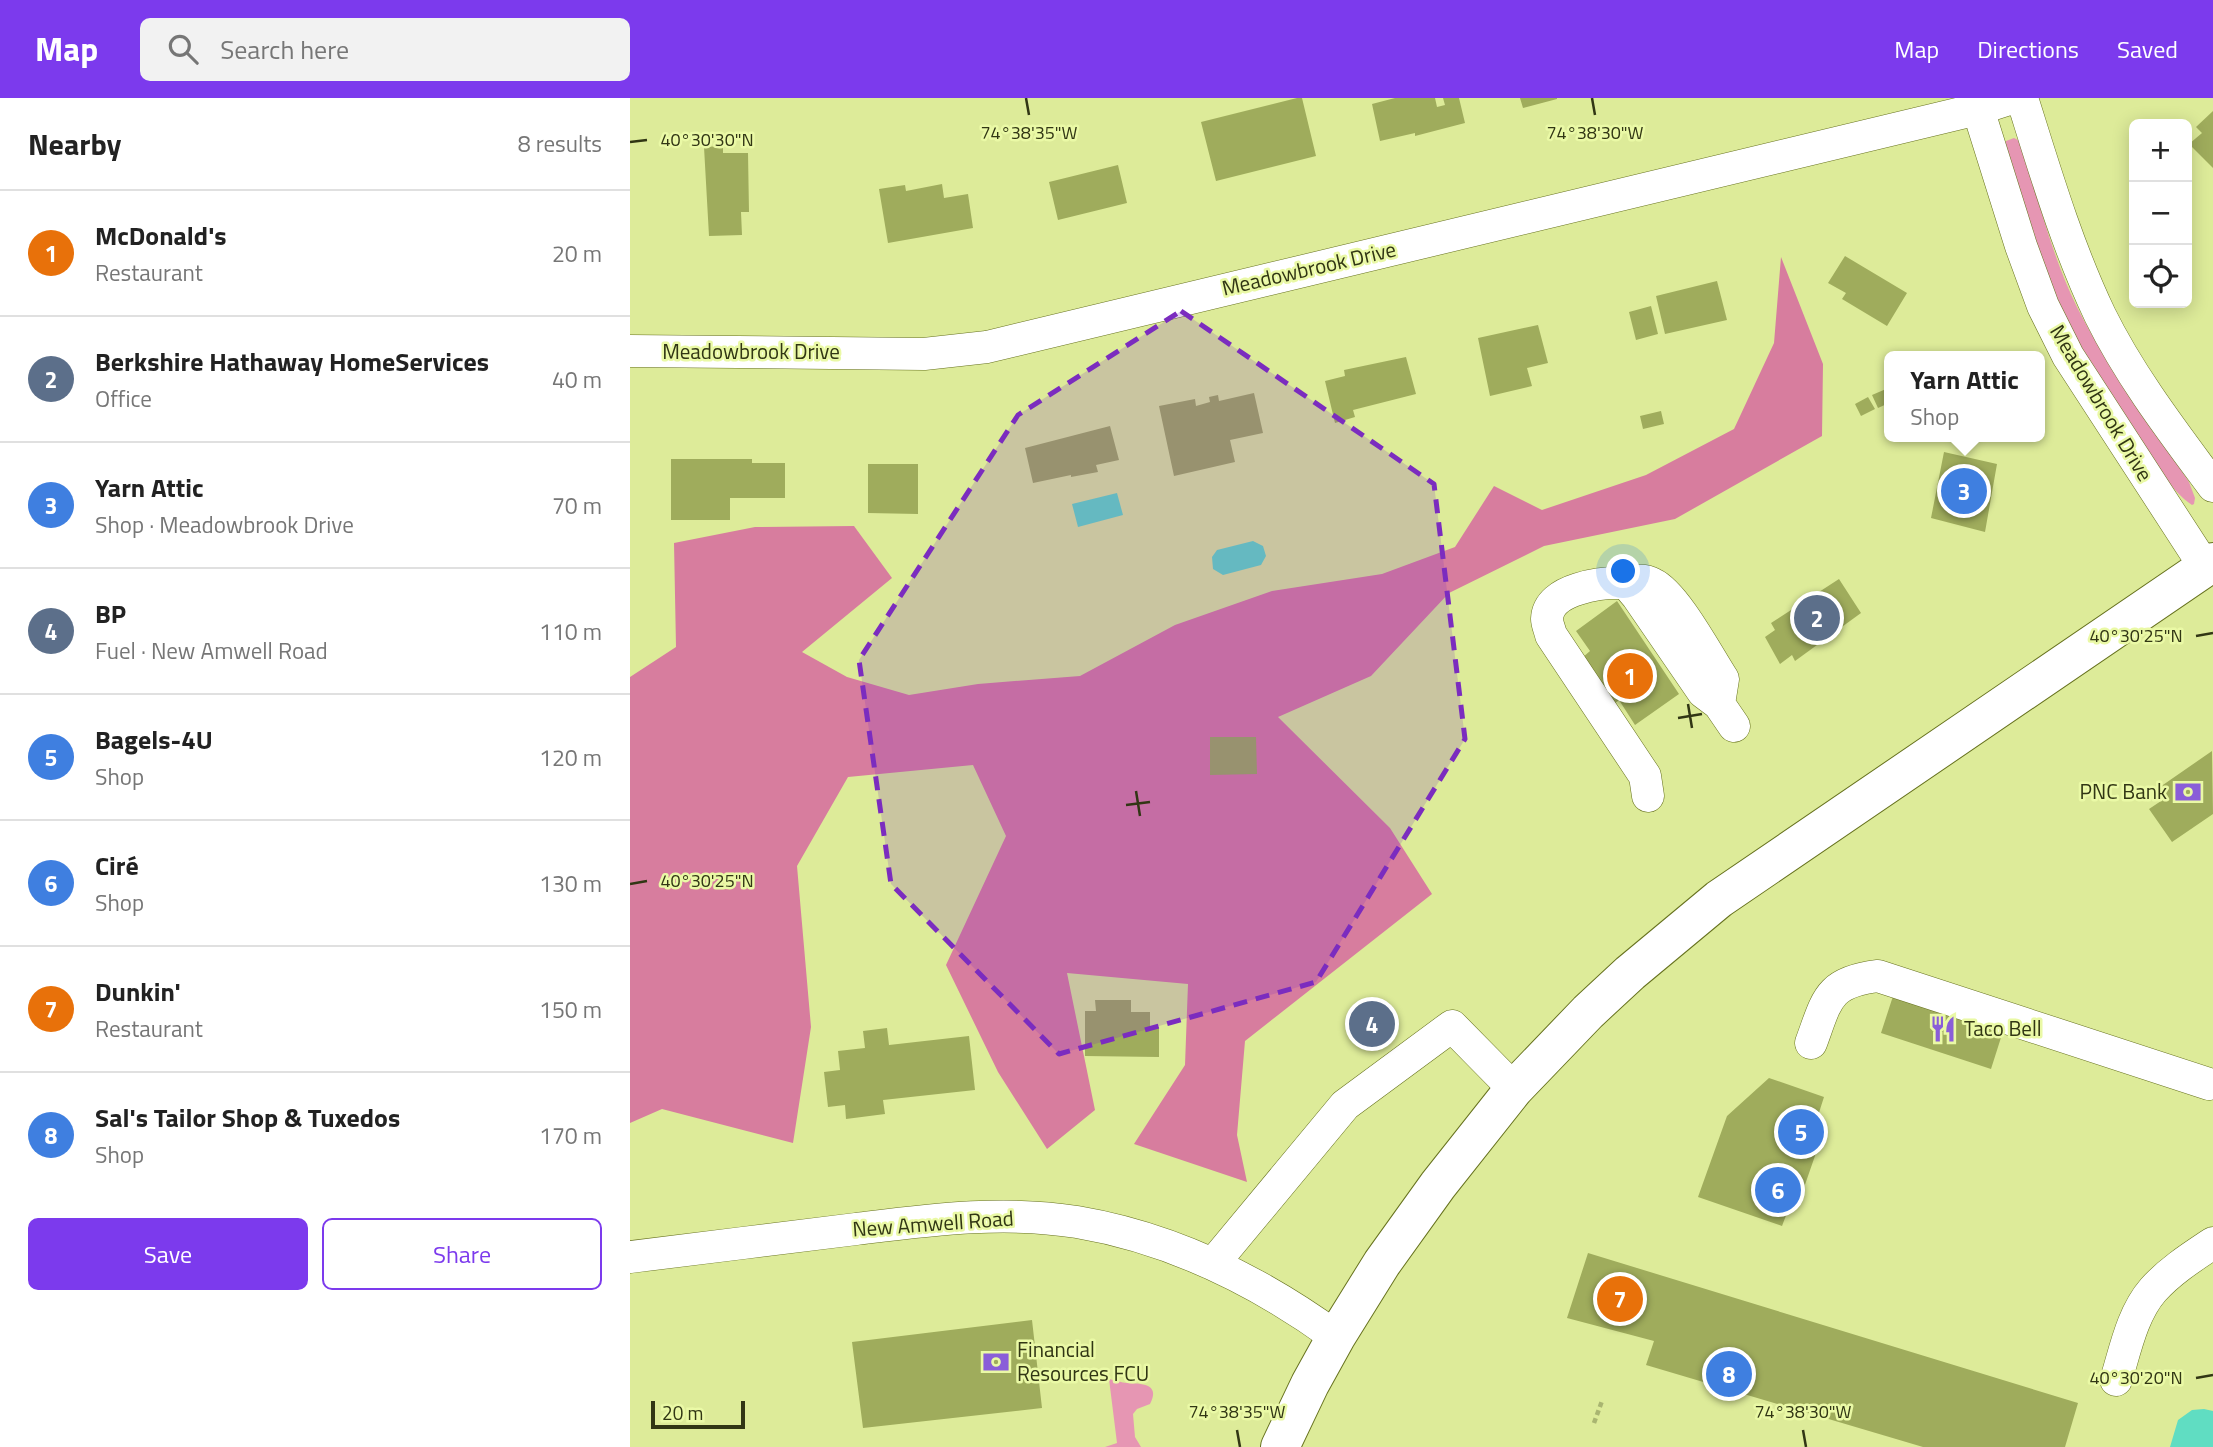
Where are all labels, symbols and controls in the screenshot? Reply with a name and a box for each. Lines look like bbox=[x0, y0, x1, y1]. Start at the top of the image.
search box bbox=[140, 18, 630, 81]
text: Map bbox=[35, 24, 98, 74]
icon: search bbox=[164, 30, 202, 68]
text: Search here bbox=[220, 30, 349, 69]
text: Map bbox=[1894, 31, 1939, 67]
text: Directions bbox=[1977, 31, 2079, 67]
text: Saved bbox=[2117, 31, 2178, 67]
text: 74°38'35"W bbox=[981, 119, 1078, 146]
text: 74°38'30"W bbox=[1547, 119, 1644, 146]
map controls bbox=[2129, 119, 2192, 308]
button: + bbox=[2129, 119, 2192, 182]
text: Nearby bbox=[28, 121, 121, 167]
text: 8 results bbox=[518, 126, 602, 161]
text: 40°30'30"N bbox=[660, 126, 754, 153]
button: − bbox=[2129, 182, 2192, 245]
text: McDonald's bbox=[95, 216, 227, 255]
street label: Meadowbrook Drive bbox=[1219, 232, 1399, 304]
text: 1 bbox=[45, 236, 57, 271]
text: 20 m bbox=[552, 236, 602, 271]
button: locate bbox=[2129, 245, 2192, 308]
text: Restaurant bbox=[95, 255, 203, 290]
street label: Meadowbrook Drive bbox=[2042, 318, 2161, 487]
street label: Meadowbrook Drive bbox=[662, 335, 840, 367]
text: Berkshire Hathaway HomeServices bbox=[95, 342, 489, 381]
popup bbox=[1884, 351, 2045, 442]
text: Yarn Attic bbox=[1910, 360, 2019, 399]
text: 2 bbox=[45, 362, 57, 397]
text: 40 m bbox=[552, 362, 602, 397]
text: Office bbox=[95, 381, 152, 416]
text: Shop bbox=[1910, 399, 1959, 434]
pin: 3 bbox=[1941, 465, 1987, 517]
text: Yarn Attic bbox=[95, 468, 204, 507]
text: 3 bbox=[45, 488, 57, 523]
text: 70 m bbox=[552, 488, 602, 523]
text: Shop · Meadowbrook Drive bbox=[95, 507, 354, 542]
your location bbox=[1606, 554, 1640, 588]
pin: 2 bbox=[1794, 592, 1840, 644]
text: BP bbox=[95, 594, 126, 633]
text: 4 bbox=[45, 614, 57, 649]
text: 110 m bbox=[539, 614, 602, 649]
text: 40°30'25"N bbox=[2089, 622, 2183, 649]
text: Fuel · New Amwell Road bbox=[95, 633, 328, 668]
pin: 1 bbox=[1607, 650, 1653, 702]
text: Bagels-4U bbox=[95, 720, 213, 759]
text: 5 bbox=[45, 740, 57, 775]
text: 120 m bbox=[539, 740, 602, 775]
text: Shop bbox=[95, 759, 144, 794]
place label: PNC Bank bbox=[2080, 775, 2167, 807]
bank icon: PNC Bank bbox=[2173, 777, 2203, 807]
text: Ciré bbox=[95, 846, 139, 885]
text: 6 bbox=[45, 866, 57, 901]
text: 130 m bbox=[539, 866, 602, 901]
text: 40°30'25"N bbox=[660, 867, 754, 894]
text: Shop bbox=[95, 885, 144, 920]
text: Dunkin' bbox=[95, 972, 181, 1011]
text: 7 bbox=[45, 992, 57, 1027]
text: 150 m bbox=[539, 992, 602, 1027]
pin: 4 bbox=[1349, 998, 1395, 1050]
text: Restaurant bbox=[95, 1011, 203, 1046]
place label: Taco Bell bbox=[1964, 1012, 2042, 1044]
restaurant icon: Taco Bell bbox=[1928, 1014, 1958, 1044]
text: Sal's Tailor Shop & Tuxedos bbox=[95, 1098, 400, 1137]
pin: 5 bbox=[1778, 1106, 1824, 1158]
text: 8 bbox=[45, 1118, 57, 1153]
text: 170 m bbox=[539, 1118, 602, 1153]
text: Shop bbox=[95, 1137, 144, 1172]
pin: 6 bbox=[1755, 1164, 1801, 1216]
street label: New Amwell Road bbox=[851, 1201, 1015, 1245]
button: Save bbox=[28, 1218, 308, 1290]
button: Share bbox=[322, 1218, 602, 1290]
pin: 7 bbox=[1597, 1273, 1643, 1325]
place label: Financial Resources FCU bbox=[1017, 1333, 1149, 1389]
bank icon: Financial Resources FCU bbox=[981, 1347, 1011, 1377]
pin: 8 bbox=[1706, 1348, 1752, 1400]
text: 40°30'20"N bbox=[2089, 1364, 2183, 1391]
scale bar bbox=[651, 1398, 746, 1430]
text: 20 m bbox=[662, 1398, 703, 1427]
text: 74°38'35"W bbox=[1189, 1398, 1286, 1425]
text: 74°38'30"W bbox=[1755, 1398, 1852, 1425]

